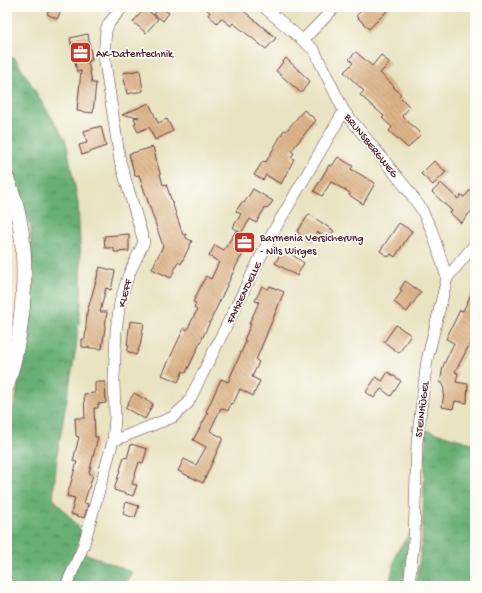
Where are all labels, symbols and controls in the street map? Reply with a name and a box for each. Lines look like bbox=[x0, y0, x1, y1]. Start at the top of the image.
office icon: AK-Datentechnik bbox=[67, 40, 93, 66]
place label: AK-Datentechnik bbox=[96, 49, 174, 61]
street label: BRUNSBERGWEG bbox=[341, 111, 400, 181]
office icon: Barmenia Versicherung - Nils Wirges bbox=[232, 230, 258, 256]
place label: Barmenia Versicherung - Nils Wirges bbox=[259, 233, 363, 258]
street label: FAHRENDELLE bbox=[224, 259, 265, 327]
street label: KLEFF bbox=[116, 277, 136, 309]
street label: STEINHÜGEL bbox=[414, 380, 432, 438]

